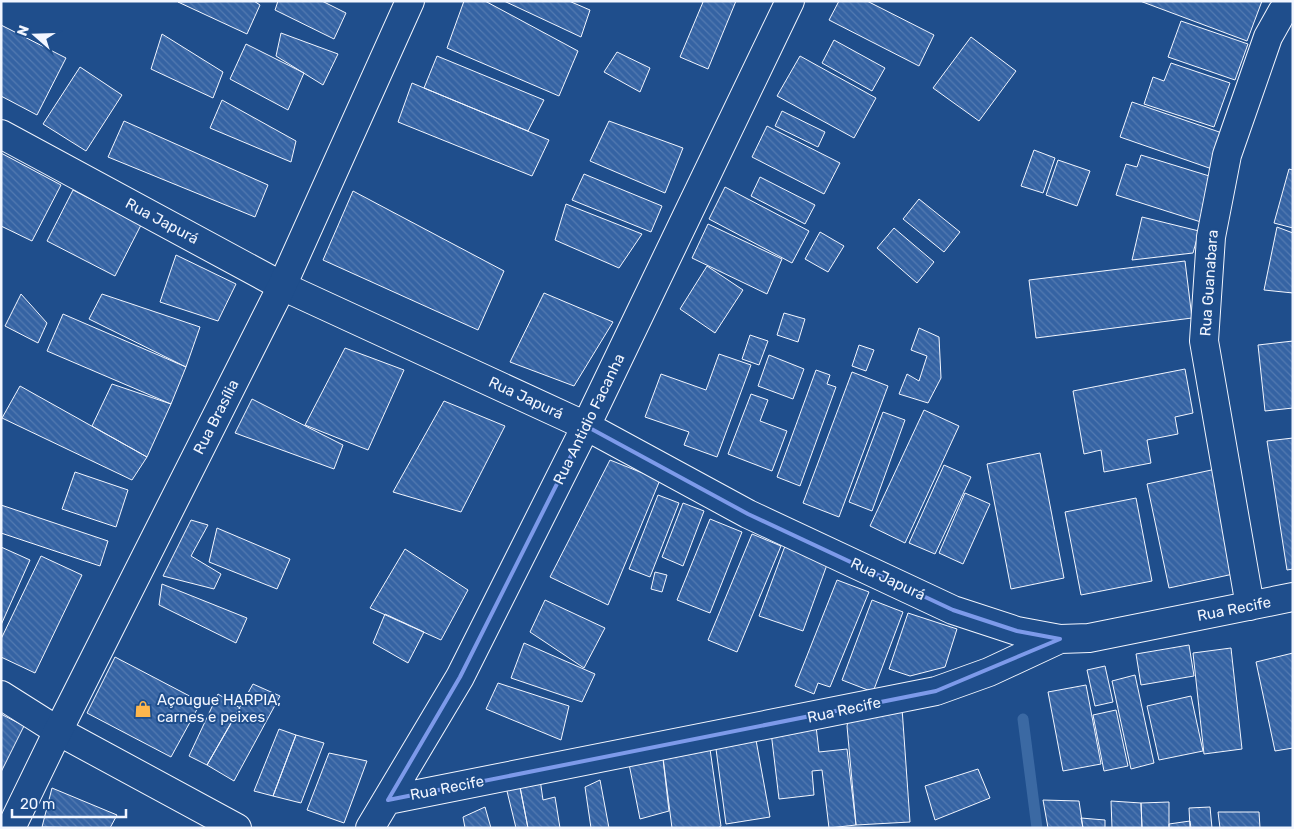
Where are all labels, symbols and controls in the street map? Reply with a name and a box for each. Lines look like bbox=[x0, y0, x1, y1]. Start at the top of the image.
north arrow bbox=[10, 10, 60, 60]
text: N bbox=[14, 23, 33, 38]
street label: Rua Japurá bbox=[122, 194, 202, 248]
street label: Rua Guanabara bbox=[1196, 229, 1222, 337]
street label: Rua Antidio Facanha bbox=[549, 351, 629, 487]
street label: Rua Japurá bbox=[486, 373, 566, 423]
street label: Rua Brasília bbox=[189, 377, 243, 457]
street label: Rua Japurá bbox=[848, 554, 928, 604]
street label: Rua Recife bbox=[1196, 593, 1272, 625]
place label: Açougue HARPIA, carnes e peixes bbox=[157, 691, 281, 726]
street label: Rua Recife bbox=[806, 693, 882, 727]
shop icon: Açougue HARPIA, carnes e peixes bbox=[133, 699, 153, 719]
street label: Rua Recife bbox=[409, 772, 485, 804]
scale bar bbox=[12, 786, 126, 818]
text: 20 m bbox=[20, 795, 55, 813]

